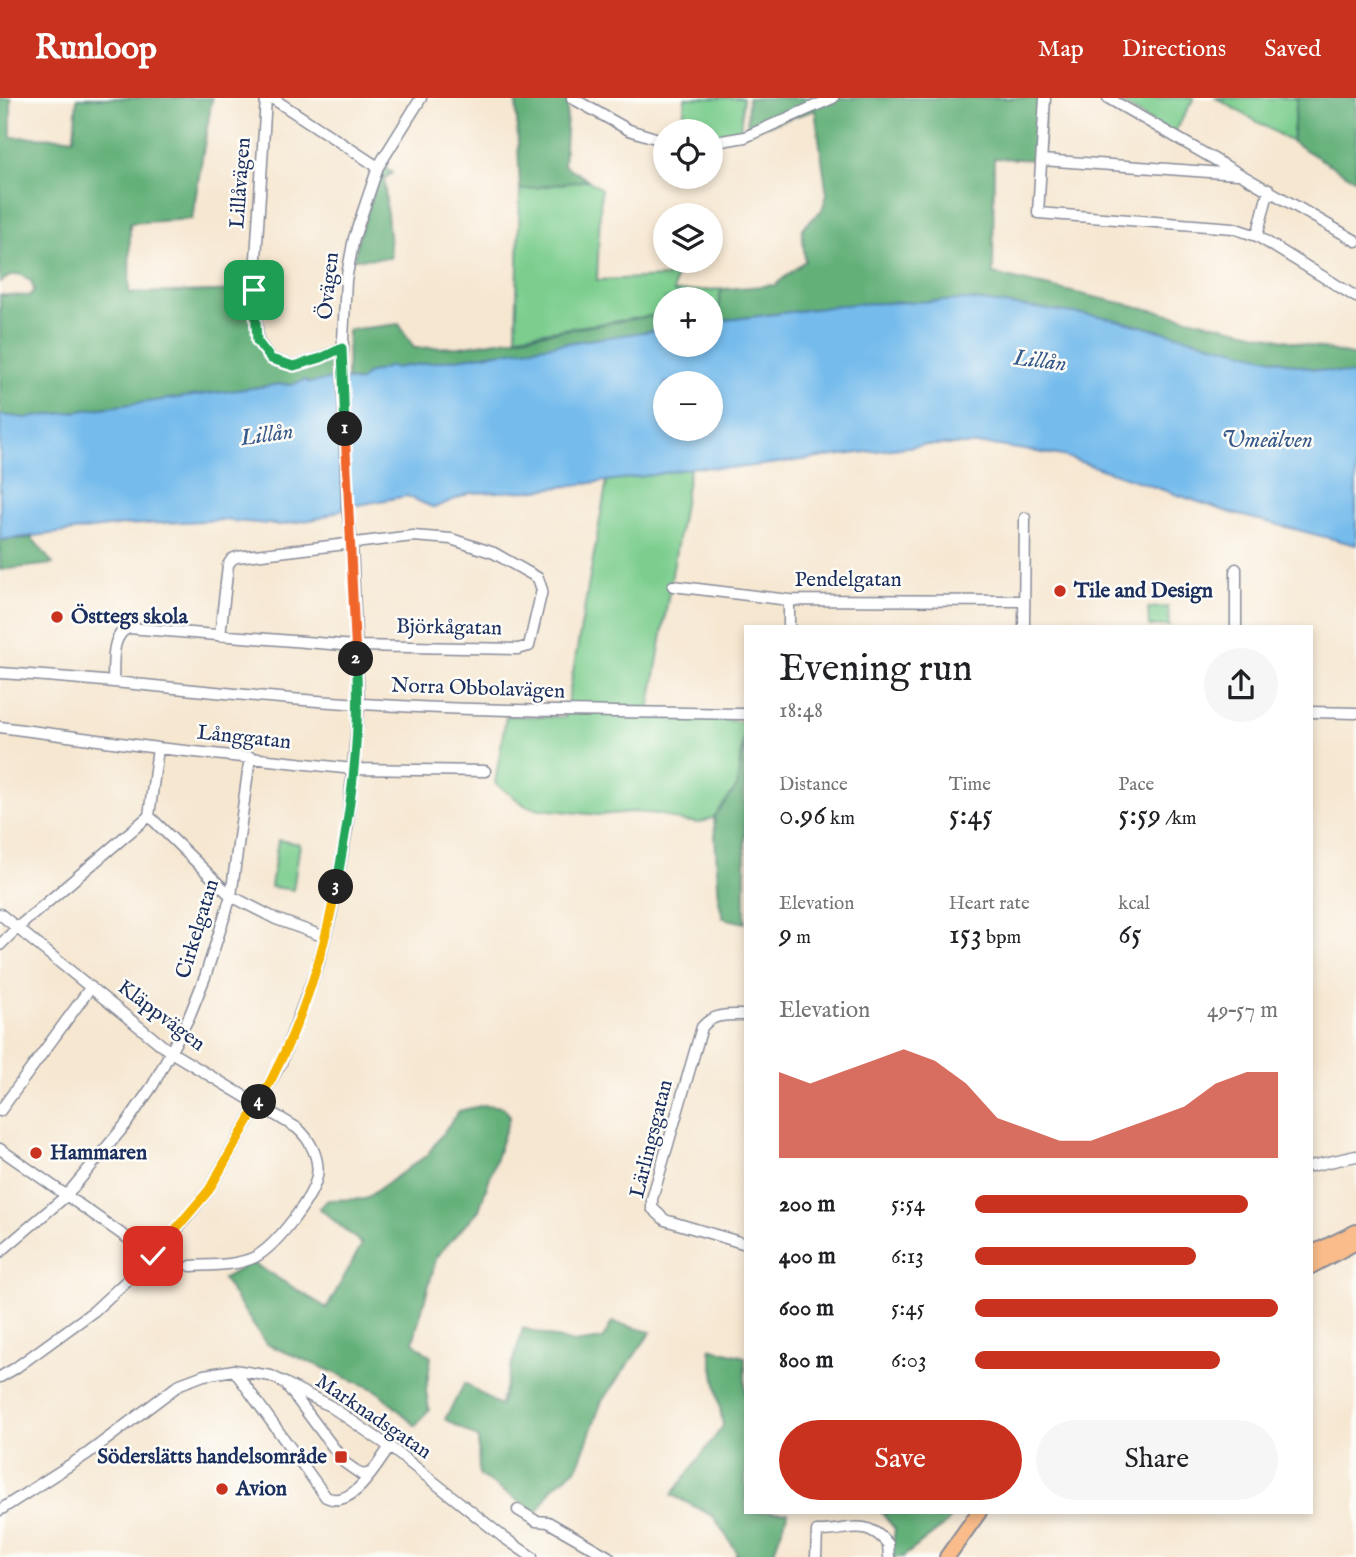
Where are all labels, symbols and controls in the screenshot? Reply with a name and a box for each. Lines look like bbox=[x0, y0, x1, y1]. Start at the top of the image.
text: Runloop bbox=[35, 28, 157, 70]
text: Map bbox=[1038, 34, 1084, 65]
text: Directions bbox=[1122, 34, 1226, 65]
text: Saved bbox=[1264, 34, 1321, 65]
map controls bbox=[653, 119, 723, 441]
button: locate bbox=[653, 119, 723, 189]
street label: Lillåvägen bbox=[224, 136, 258, 230]
button: layers bbox=[653, 203, 723, 273]
street label: Övägen bbox=[312, 251, 346, 321]
pin bbox=[224, 260, 284, 320]
icon: arrive bbox=[235, 271, 273, 309]
button: + bbox=[653, 287, 723, 357]
water label: Lillån bbox=[1011, 343, 1068, 379]
button: − bbox=[653, 371, 723, 441]
pin: 1 bbox=[328, 412, 362, 446]
text: 1 bbox=[341, 416, 348, 440]
water label: Lillån bbox=[238, 417, 295, 453]
water label: Umeälven bbox=[1221, 426, 1313, 455]
street label: Pendelgatan bbox=[794, 567, 902, 594]
place label: Tile and Design bbox=[1073, 578, 1213, 605]
marker: Tile and Design bbox=[1052, 583, 1068, 599]
place label: Östtegs skola bbox=[71, 603, 189, 631]
marker: Östtegs skola bbox=[49, 609, 65, 625]
street label: Björkågatan bbox=[396, 614, 502, 642]
pin: 2 bbox=[338, 642, 374, 676]
text: 2 bbox=[351, 646, 360, 670]
text: Evening run bbox=[779, 646, 973, 694]
button: share bbox=[1204, 648, 1278, 722]
street label: Norra Obbolavägen bbox=[391, 672, 565, 706]
text: 18:48 bbox=[779, 696, 823, 725]
street label: Långgatan bbox=[196, 720, 292, 756]
text: Distance bbox=[779, 773, 848, 797]
text: Time bbox=[949, 773, 991, 797]
text: Pace bbox=[1118, 773, 1154, 797]
text: 0.96 bbox=[779, 797, 826, 835]
text: 5:45 bbox=[949, 797, 993, 835]
text: 5:59 bbox=[1118, 797, 1161, 835]
text: km bbox=[826, 807, 855, 831]
text: /km bbox=[1161, 807, 1197, 831]
pin: 3 bbox=[318, 870, 354, 904]
text: 3 bbox=[332, 874, 339, 898]
street label: Cirkelgatan bbox=[170, 876, 226, 982]
text: Elevation bbox=[779, 892, 854, 916]
text: Heart rate bbox=[949, 892, 1030, 916]
text: kcal bbox=[1118, 892, 1150, 916]
text: 9 bbox=[779, 916, 792, 954]
text: 153 bbox=[949, 916, 982, 954]
text: 65 bbox=[1118, 916, 1142, 954]
text: m bbox=[792, 926, 811, 950]
text: bpm bbox=[982, 926, 1021, 950]
street label: Kläppvägen bbox=[112, 974, 210, 1058]
text: Elevation bbox=[779, 996, 870, 1025]
text: 49–57 m bbox=[1207, 996, 1278, 1025]
street label: Lärlingsgatan bbox=[624, 1077, 680, 1201]
pin: 4 bbox=[242, 1084, 276, 1119]
text: 4 bbox=[254, 1089, 263, 1113]
place label: Hammaren bbox=[50, 1140, 147, 1167]
marker: Hammaren bbox=[28, 1145, 44, 1161]
text: 200 m bbox=[779, 1190, 835, 1219]
text: 5:54 bbox=[891, 1190, 925, 1219]
pin bbox=[123, 1226, 183, 1286]
icon: check bbox=[134, 1237, 172, 1275]
text: 400 m bbox=[779, 1242, 836, 1271]
text: 6:13 bbox=[891, 1242, 924, 1271]
text: 600 m bbox=[779, 1294, 834, 1323]
text: 5:45 bbox=[891, 1294, 925, 1323]
text: 800 m bbox=[779, 1346, 833, 1375]
text: 6:03 bbox=[891, 1346, 927, 1375]
street label: Marknadsgatan bbox=[310, 1368, 436, 1466]
button: Save bbox=[779, 1420, 1022, 1500]
button: Share bbox=[1036, 1420, 1278, 1500]
place label: Söderslätts handelsområde bbox=[97, 1444, 327, 1471]
marker: Söderslätts handelsområde bbox=[333, 1449, 349, 1465]
place label: Avion bbox=[235, 1476, 287, 1503]
marker: Avion bbox=[214, 1481, 230, 1497]

